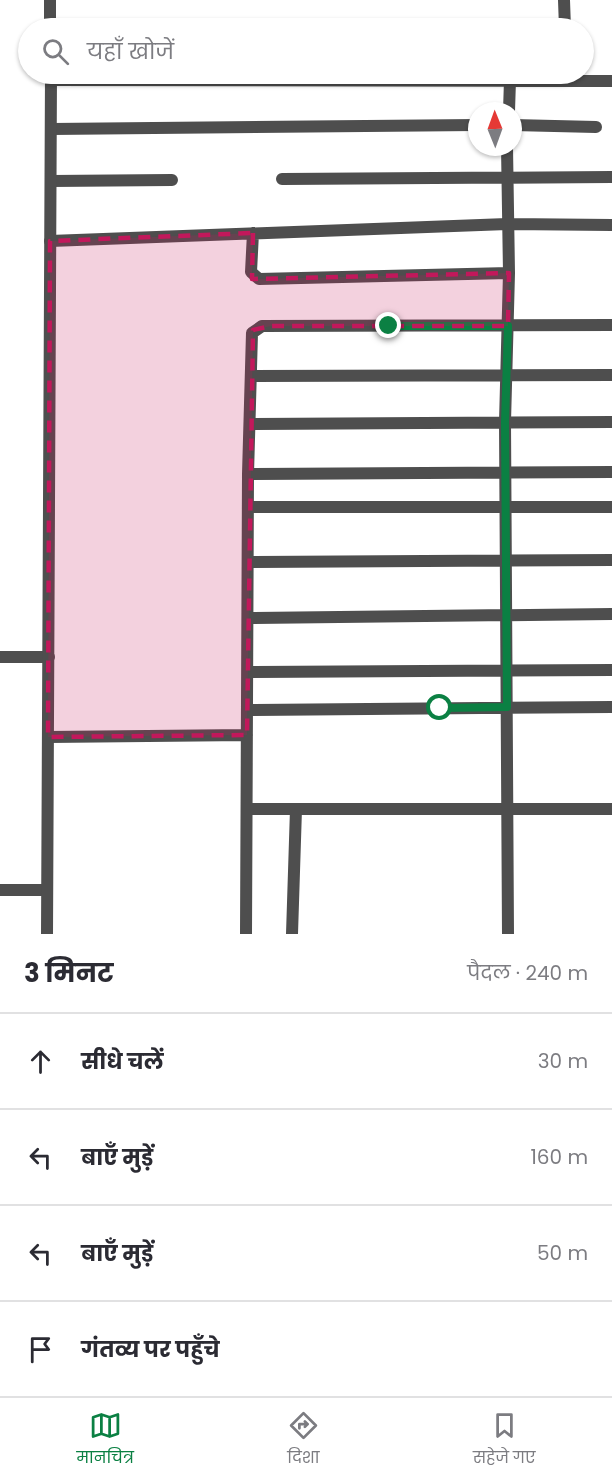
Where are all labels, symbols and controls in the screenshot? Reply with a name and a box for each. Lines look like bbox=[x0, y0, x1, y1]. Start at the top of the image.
search box bbox=[18, 18, 594, 84]
icon: search bbox=[39, 35, 72, 68]
text: यहाँ खोजें bbox=[87, 36, 174, 67]
north arrow bbox=[468, 102, 522, 156]
route end bbox=[375, 312, 401, 338]
route start bbox=[426, 694, 452, 720]
text: 3 मिनट bbox=[24, 955, 114, 991]
text: पैदल · 240 m bbox=[467, 959, 588, 987]
icon: ahead bbox=[24, 1045, 57, 1078]
text: सीधे चलें bbox=[81, 1046, 164, 1077]
text: 30 m bbox=[538, 1047, 588, 1075]
icon: left bbox=[24, 1141, 57, 1174]
text: बाएँ मुड़ें bbox=[81, 1142, 153, 1173]
text: 160 m bbox=[530, 1143, 588, 1171]
icon: left bbox=[24, 1237, 57, 1270]
text: बाएँ मुड़ें bbox=[81, 1238, 153, 1269]
text: 50 m bbox=[537, 1239, 588, 1267]
icon: arrive bbox=[24, 1333, 57, 1366]
text: गंतव्य पर पहुँचे bbox=[81, 1334, 220, 1365]
tab: मानचित्र bbox=[76, 1409, 134, 1470]
tab: दिशा bbox=[287, 1409, 320, 1470]
tab: सहेजे गए bbox=[473, 1409, 535, 1470]

